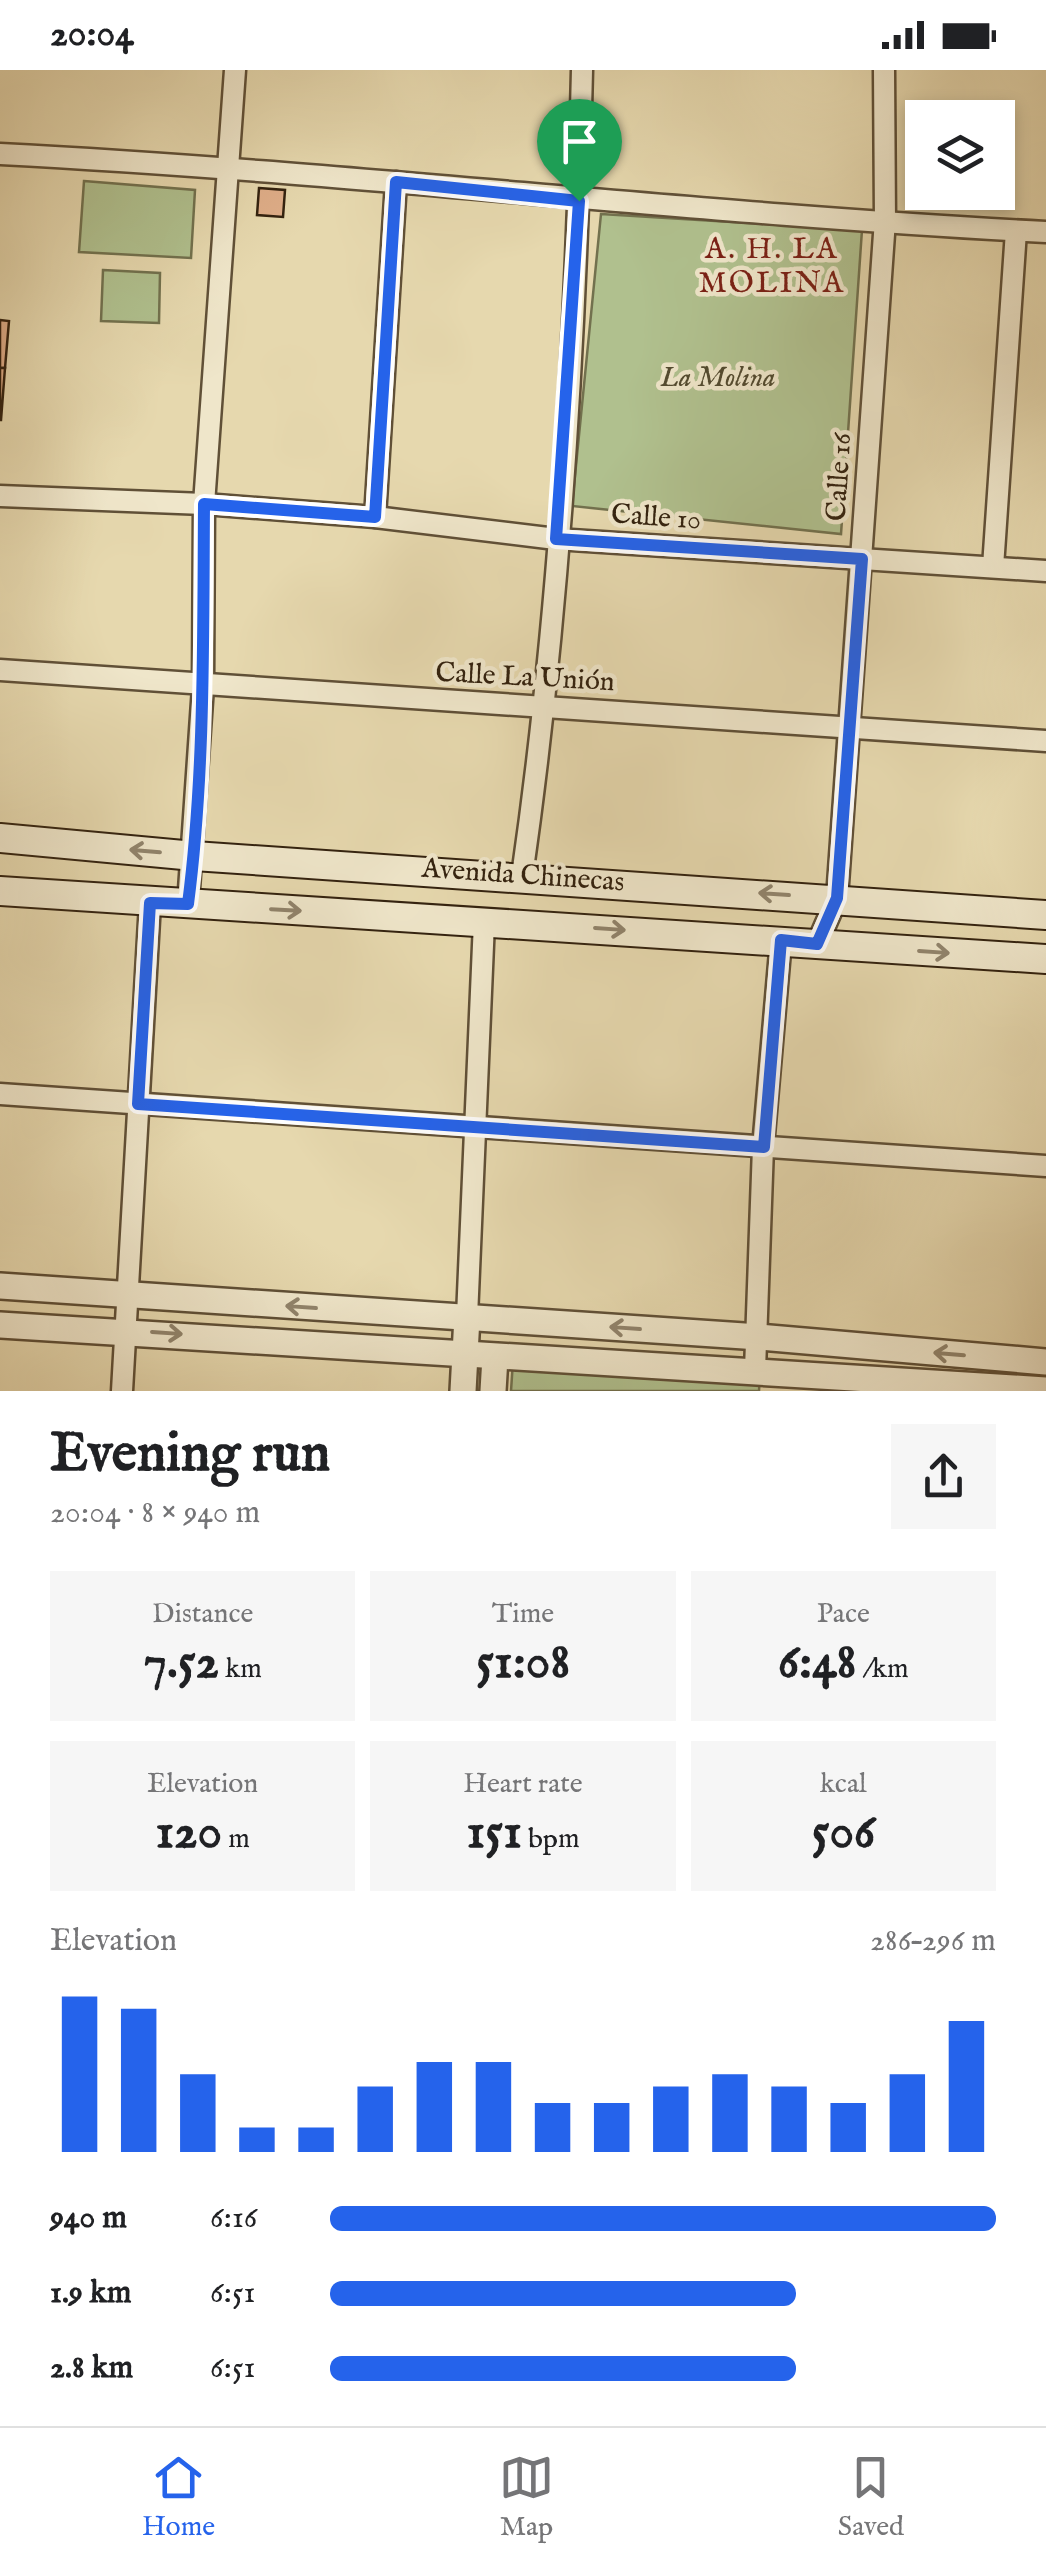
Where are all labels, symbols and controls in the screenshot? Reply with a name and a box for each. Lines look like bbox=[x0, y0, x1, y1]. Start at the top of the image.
text: 20:04 bbox=[50, 11, 134, 59]
pin bbox=[537, 99, 622, 202]
map controls bbox=[905, 100, 1015, 210]
button: layers bbox=[905, 100, 1015, 210]
icon: arrive bbox=[552, 114, 607, 169]
district label: A. H. LA MOLINA bbox=[698, 231, 846, 303]
park label: La Molina bbox=[660, 361, 775, 396]
street label: Calle 16 bbox=[819, 430, 861, 522]
street label: Calle 10 bbox=[610, 497, 702, 539]
street label: Calle La Unión bbox=[434, 656, 616, 700]
one-way arrow bbox=[130, 842, 162, 861]
street label: Avenida Chinecas bbox=[420, 851, 625, 901]
one-way arrow bbox=[759, 884, 791, 903]
one-way arrow bbox=[269, 901, 301, 920]
one-way arrow bbox=[594, 920, 626, 939]
one-way arrow bbox=[918, 942, 950, 961]
one-way arrow bbox=[285, 1297, 317, 1316]
one-way arrow bbox=[609, 1318, 641, 1337]
one-way arrow bbox=[151, 1324, 183, 1343]
one-way arrow bbox=[933, 1344, 965, 1363]
text: Evening run bbox=[50, 1420, 330, 1490]
button: share bbox=[891, 1424, 996, 1529]
text: 20:04 · 8 × 940 m bbox=[50, 1493, 260, 1534]
text: Distance bbox=[152, 1597, 253, 1632]
text: Time bbox=[492, 1597, 554, 1632]
text: Pace bbox=[817, 1597, 870, 1632]
text: 7.52 bbox=[144, 1632, 219, 1695]
text: 51:08 bbox=[476, 1632, 570, 1695]
text: 6:48 bbox=[778, 1632, 856, 1695]
text: km bbox=[219, 1652, 262, 1687]
text: /km bbox=[856, 1652, 909, 1687]
text: Elevation bbox=[147, 1767, 258, 1802]
text: Heart rate bbox=[463, 1767, 583, 1802]
text: kcal bbox=[820, 1767, 867, 1802]
text: 120 bbox=[155, 1802, 222, 1865]
text: 151 bbox=[466, 1802, 522, 1865]
text: 506 bbox=[812, 1802, 875, 1865]
text: m bbox=[222, 1822, 250, 1857]
text: bpm bbox=[522, 1822, 580, 1857]
text: Elevation bbox=[50, 1921, 177, 1962]
text: 286–296 m bbox=[870, 1921, 996, 1962]
text: 940 m bbox=[50, 2198, 127, 2239]
text: 6:16 bbox=[210, 2198, 257, 2239]
text: 1.9 km bbox=[50, 2273, 132, 2314]
text: 6:51 bbox=[210, 2273, 255, 2314]
text: 2.8 km bbox=[50, 2348, 133, 2389]
text: 6:51 bbox=[210, 2348, 255, 2389]
tab: Home bbox=[142, 2450, 215, 2545]
tab: Map bbox=[499, 2450, 554, 2545]
tab: Saved bbox=[838, 2450, 904, 2545]

